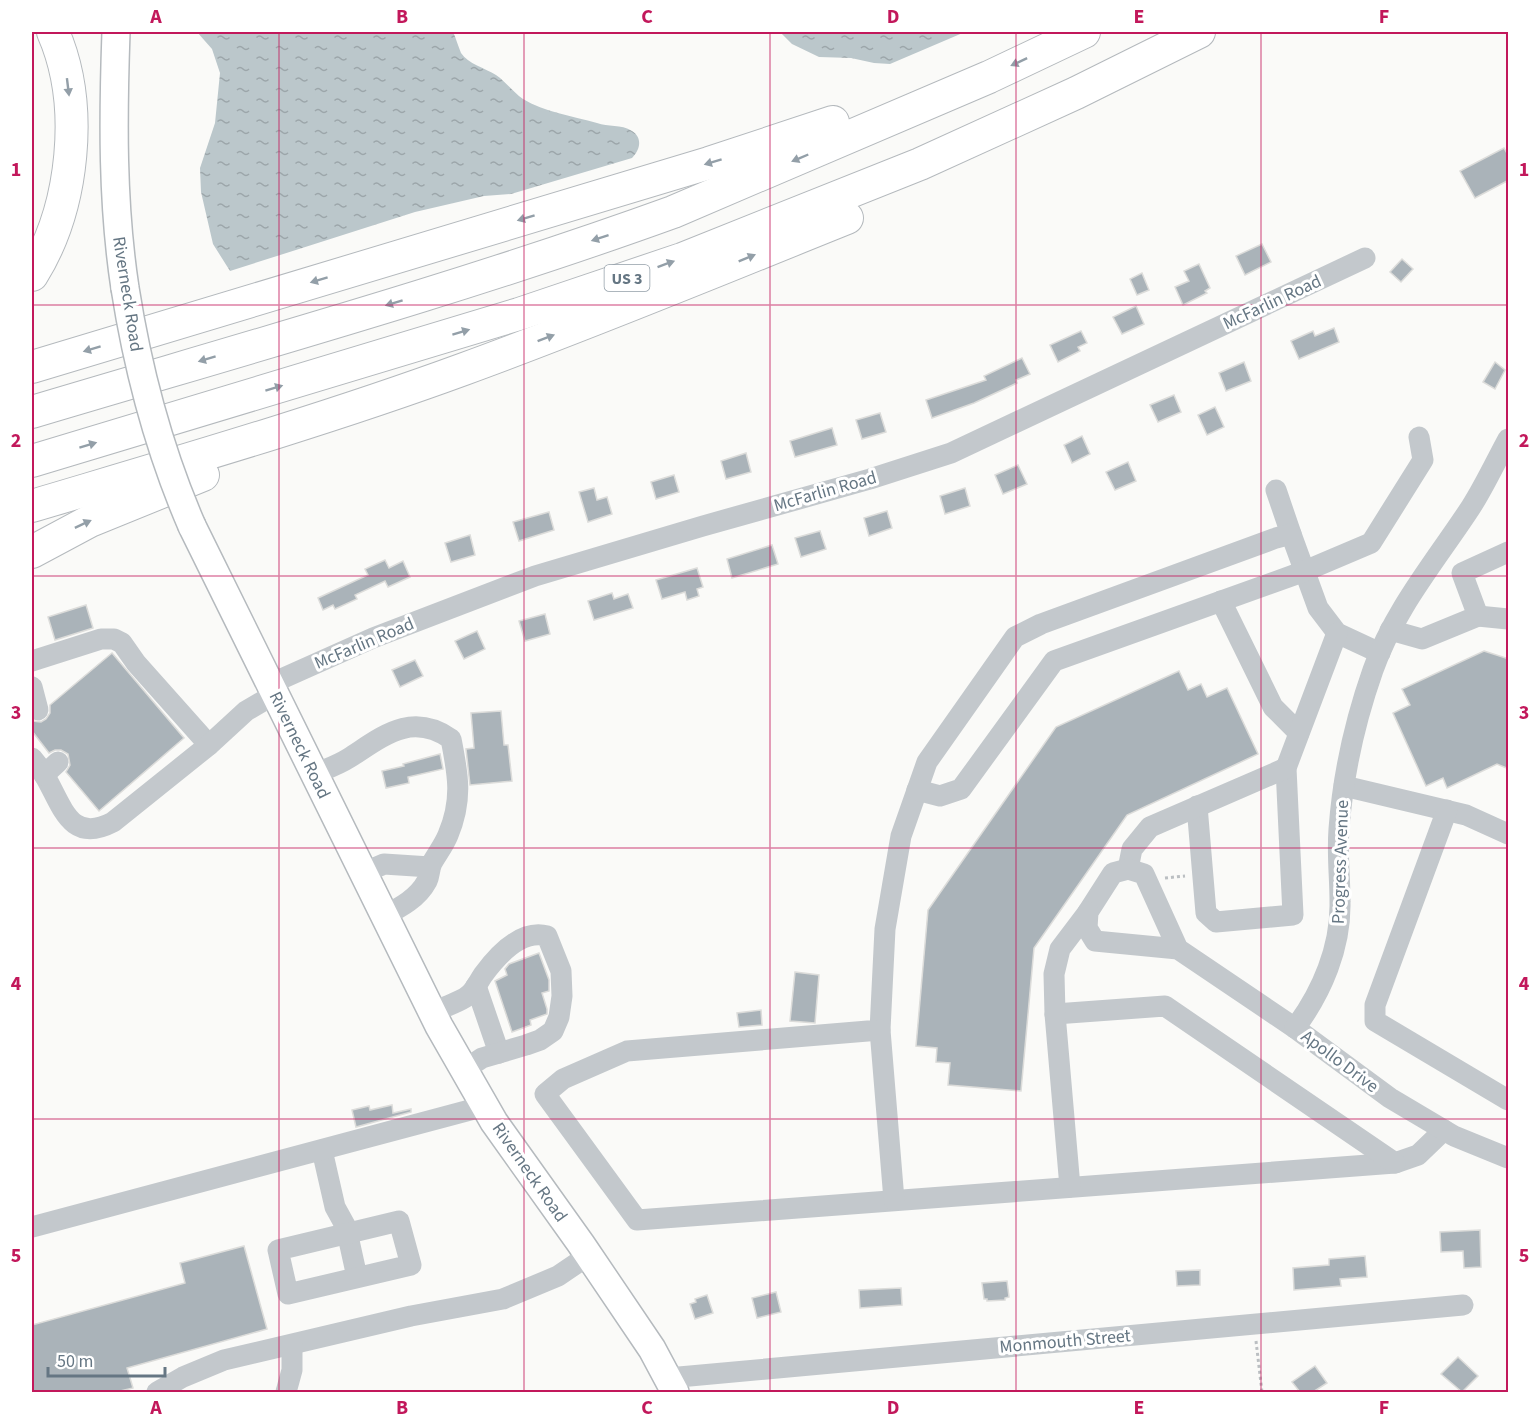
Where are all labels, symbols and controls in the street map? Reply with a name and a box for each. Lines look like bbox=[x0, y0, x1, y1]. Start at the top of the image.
text: A bbox=[149, 3, 162, 31]
text: B bbox=[396, 3, 408, 31]
text: C bbox=[641, 3, 653, 31]
text: D bbox=[887, 3, 899, 31]
text: E bbox=[1134, 3, 1144, 31]
text: F bbox=[1379, 3, 1389, 31]
one-way arrow bbox=[1011, 58, 1028, 67]
one-way arrow bbox=[64, 78, 73, 97]
one-way arrow bbox=[792, 153, 809, 162]
text: 1 bbox=[11, 156, 21, 184]
text: 1 bbox=[1519, 156, 1529, 184]
one-way arrow bbox=[704, 158, 722, 167]
one-way arrow bbox=[517, 214, 535, 223]
one-way arrow bbox=[591, 234, 609, 243]
street label: Riverneck Road bbox=[106, 235, 149, 353]
one-way arrow bbox=[738, 253, 756, 262]
one-way arrow bbox=[657, 259, 675, 269]
road number: US 3 bbox=[604, 265, 650, 291]
street label: McFarlin Road bbox=[1219, 269, 1326, 336]
one-way arrow bbox=[310, 276, 328, 285]
one-way arrow bbox=[385, 299, 403, 308]
one-way arrow bbox=[452, 327, 470, 336]
one-way arrow bbox=[537, 333, 555, 343]
one-way arrow bbox=[83, 345, 101, 354]
one-way arrow bbox=[198, 355, 216, 364]
one-way arrow bbox=[265, 383, 283, 392]
text: 2 bbox=[11, 427, 21, 455]
text: 2 bbox=[1519, 427, 1529, 455]
one-way arrow bbox=[79, 439, 97, 449]
street label: McFarlin Road bbox=[771, 465, 880, 518]
one-way arrow bbox=[75, 520, 92, 529]
street label: McFarlin Road bbox=[311, 611, 418, 676]
street label: Riverneck Road bbox=[263, 687, 336, 803]
text: 3 bbox=[11, 699, 21, 727]
text: 3 bbox=[1519, 699, 1529, 727]
street label: Progress Avenue bbox=[1326, 799, 1355, 925]
text: 4 bbox=[11, 970, 22, 998]
text: 4 bbox=[1519, 970, 1530, 998]
street label: Apollo Drive bbox=[1296, 1024, 1384, 1099]
street label: Riverneck Road bbox=[486, 1117, 573, 1227]
text: 5 bbox=[11, 1242, 21, 1270]
text: 5 bbox=[1519, 1242, 1529, 1270]
street label: Monmouth Street bbox=[998, 1323, 1132, 1360]
scale bar bbox=[48, 1340, 165, 1378]
text: 50 m bbox=[57, 1349, 93, 1374]
text: A bbox=[149, 1394, 162, 1422]
text: B bbox=[396, 1394, 408, 1422]
text: C bbox=[641, 1394, 653, 1422]
text: D bbox=[887, 1394, 899, 1422]
text: E bbox=[1134, 1394, 1144, 1422]
text: F bbox=[1379, 1394, 1389, 1422]

